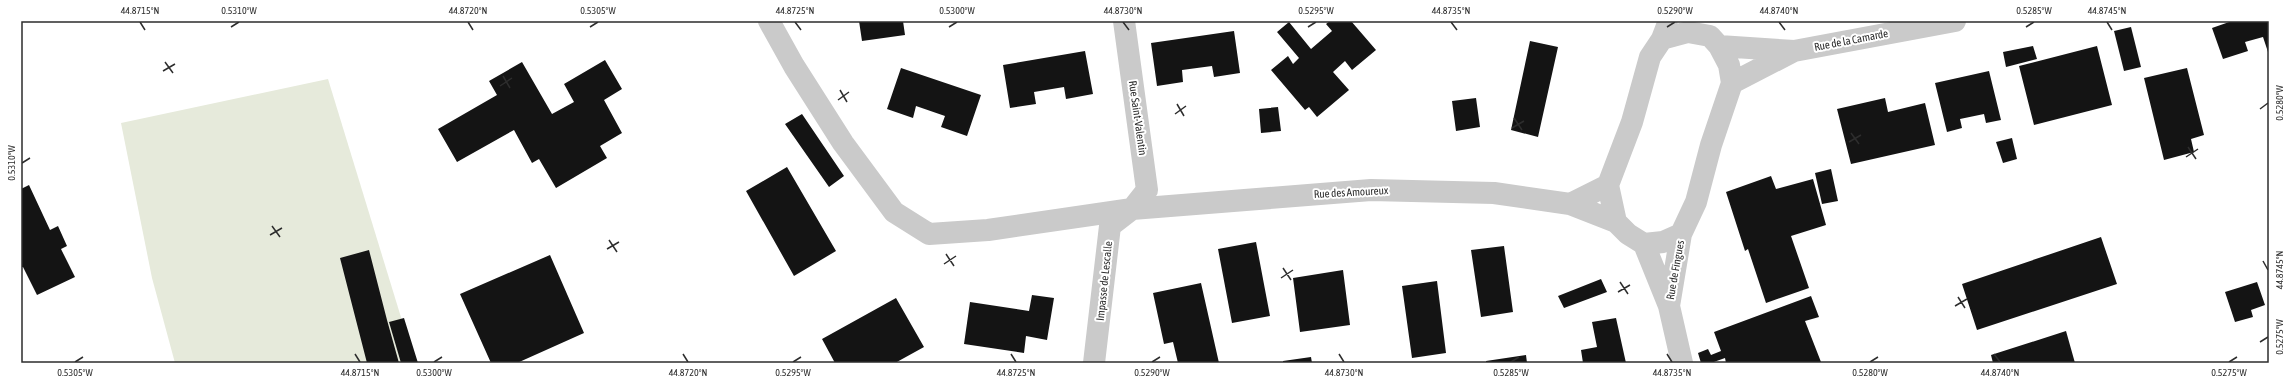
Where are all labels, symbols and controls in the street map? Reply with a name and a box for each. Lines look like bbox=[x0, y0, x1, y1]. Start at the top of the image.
text: 44.8715°N bbox=[121, 5, 159, 16]
text: 0.5310°W bbox=[221, 5, 257, 16]
text: 44.8720°N bbox=[449, 5, 487, 16]
text: 0.5305°W bbox=[580, 5, 616, 16]
text: 44.8725°N bbox=[776, 5, 814, 16]
text: 0.5300°W bbox=[939, 5, 975, 16]
text: 44.8730°N bbox=[1104, 5, 1142, 16]
text: 0.5295°W bbox=[1298, 5, 1334, 16]
text: 44.8735°N bbox=[1432, 5, 1470, 16]
text: 0.5290°W bbox=[1657, 5, 1693, 16]
text: 44.8740°N bbox=[1760, 5, 1798, 16]
text: 0.5285°W bbox=[2016, 5, 2052, 16]
text: 44.8745°N bbox=[2088, 5, 2126, 16]
street label: Rue de la Camarde bbox=[1813, 27, 1889, 53]
street label: Rue Saint-Valentin bbox=[1127, 80, 1149, 156]
text: 0.5280°W bbox=[2274, 85, 2285, 121]
text: 0.5310°W bbox=[6, 145, 17, 181]
street label: Rue des Amoureux bbox=[1313, 184, 1389, 200]
street label: Rue de Fingues bbox=[1664, 239, 1686, 301]
street label: Impasse de Lescalle bbox=[1094, 241, 1114, 321]
text: 44.8745°N bbox=[2274, 251, 2285, 289]
text: 0.5275°W bbox=[2274, 319, 2285, 355]
text: 0.5305°W bbox=[57, 367, 93, 378]
text: 44.8715°N bbox=[341, 367, 379, 378]
text: 0.5300°W bbox=[416, 367, 452, 378]
text: 44.8720°N bbox=[669, 367, 707, 378]
text: 0.5295°W bbox=[775, 367, 811, 378]
text: 44.8725°N bbox=[997, 367, 1035, 378]
text: 0.5290°W bbox=[1134, 367, 1170, 378]
text: 44.8730°N bbox=[1325, 367, 1363, 378]
text: 0.5285°W bbox=[1493, 367, 1529, 378]
text: 44.8735°N bbox=[1653, 367, 1691, 378]
text: 0.5280°W bbox=[1852, 367, 1888, 378]
text: 44.8740°N bbox=[1981, 367, 2019, 378]
text: 0.5275°W bbox=[2211, 367, 2247, 378]

